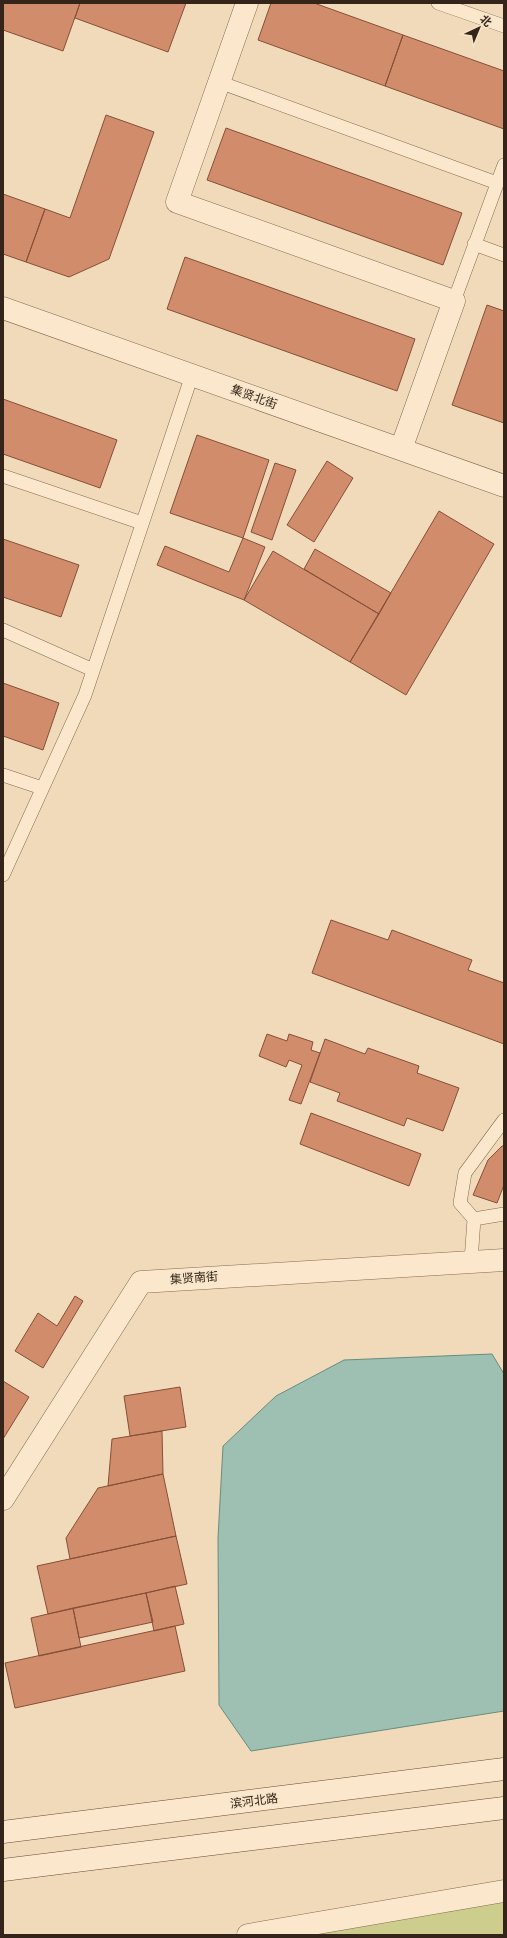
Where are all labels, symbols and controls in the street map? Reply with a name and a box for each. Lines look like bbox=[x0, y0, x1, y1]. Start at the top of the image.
north arrow bbox=[459, 8, 499, 48]
text: 北 bbox=[476, 12, 495, 30]
street label: 集贤北街 bbox=[229, 381, 279, 413]
street label: 集贤南街 bbox=[169, 1268, 219, 1288]
street label: 滨河北路 bbox=[229, 1790, 279, 1812]

